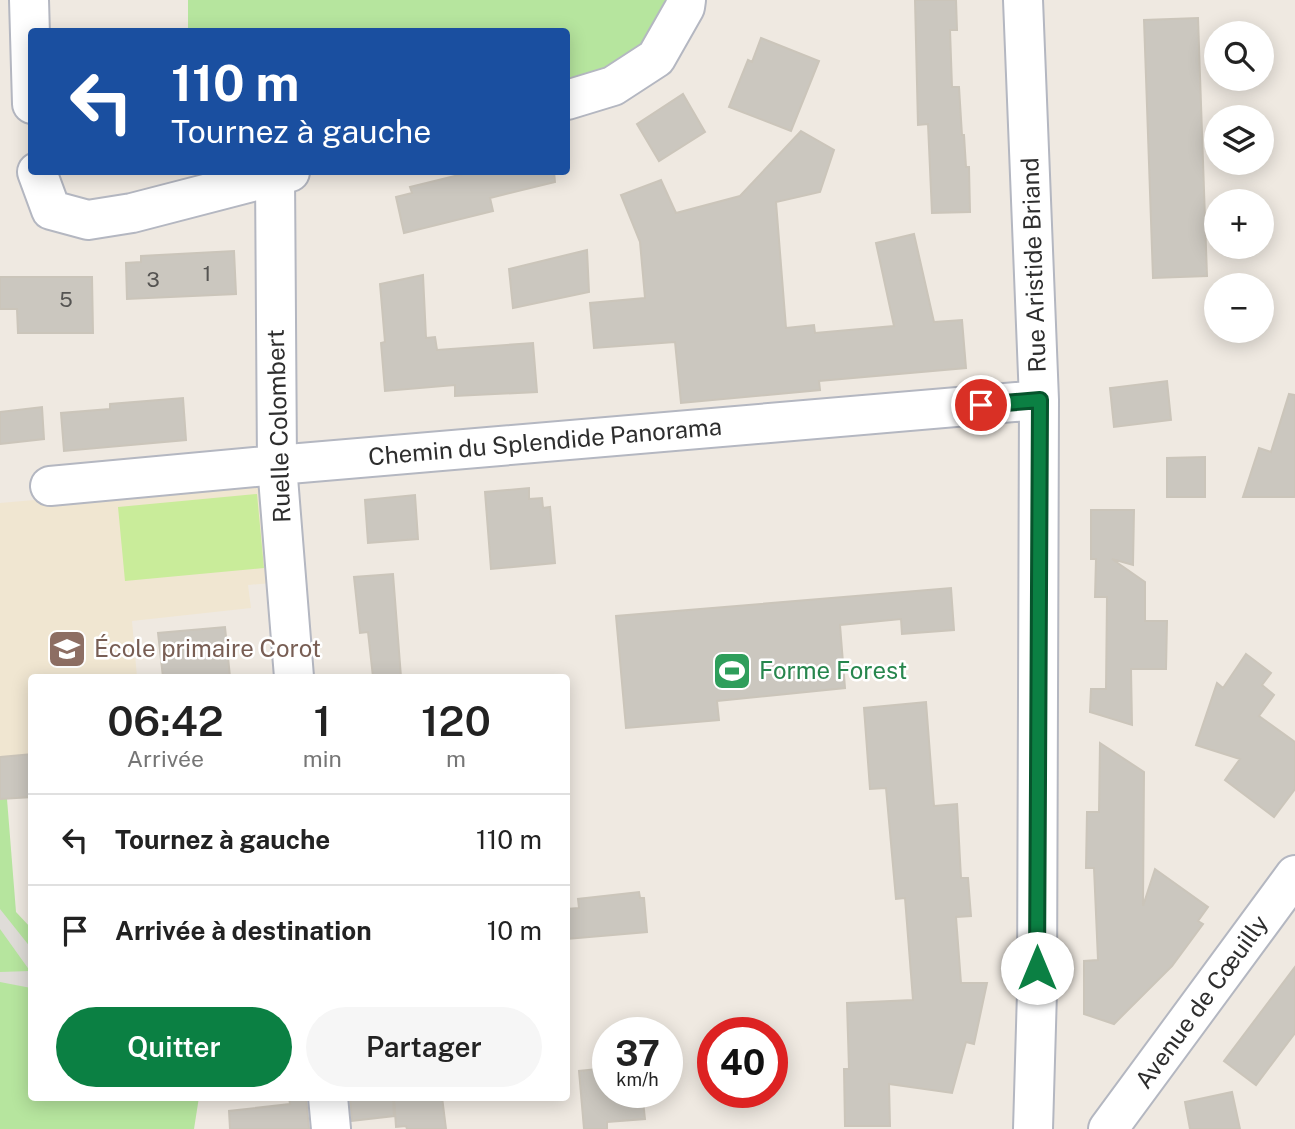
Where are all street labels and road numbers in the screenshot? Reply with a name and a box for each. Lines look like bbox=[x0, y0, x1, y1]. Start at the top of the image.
street label: Rue Aristide Briand bbox=[1015, 157, 1051, 373]
street label: Ruelle Colombert bbox=[261, 329, 295, 523]
street label: Chemin du Splendide Panorama bbox=[367, 412, 723, 470]
street label: Avenue de Cœuilly bbox=[1129, 909, 1274, 1094]

